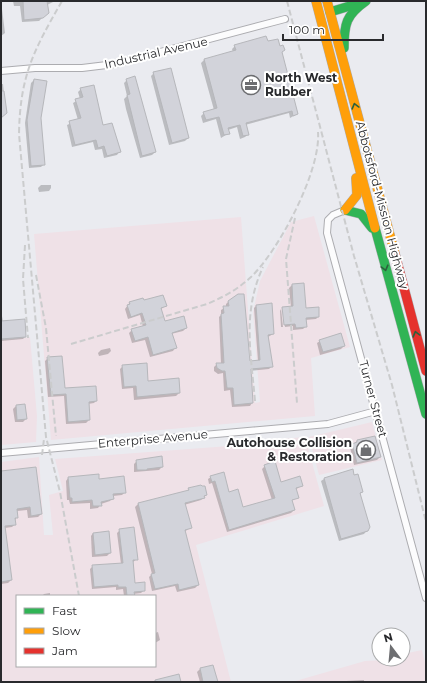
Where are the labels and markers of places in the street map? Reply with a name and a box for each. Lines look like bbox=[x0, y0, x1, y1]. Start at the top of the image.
place label: North West Rubber bbox=[265, 70, 338, 99]
office icon: North West Rubber bbox=[240, 74, 262, 96]
place label: Autohouse Collision & Restoration bbox=[226, 435, 352, 464]
shop icon: Autohouse Collision & Restoration bbox=[355, 439, 377, 461]

